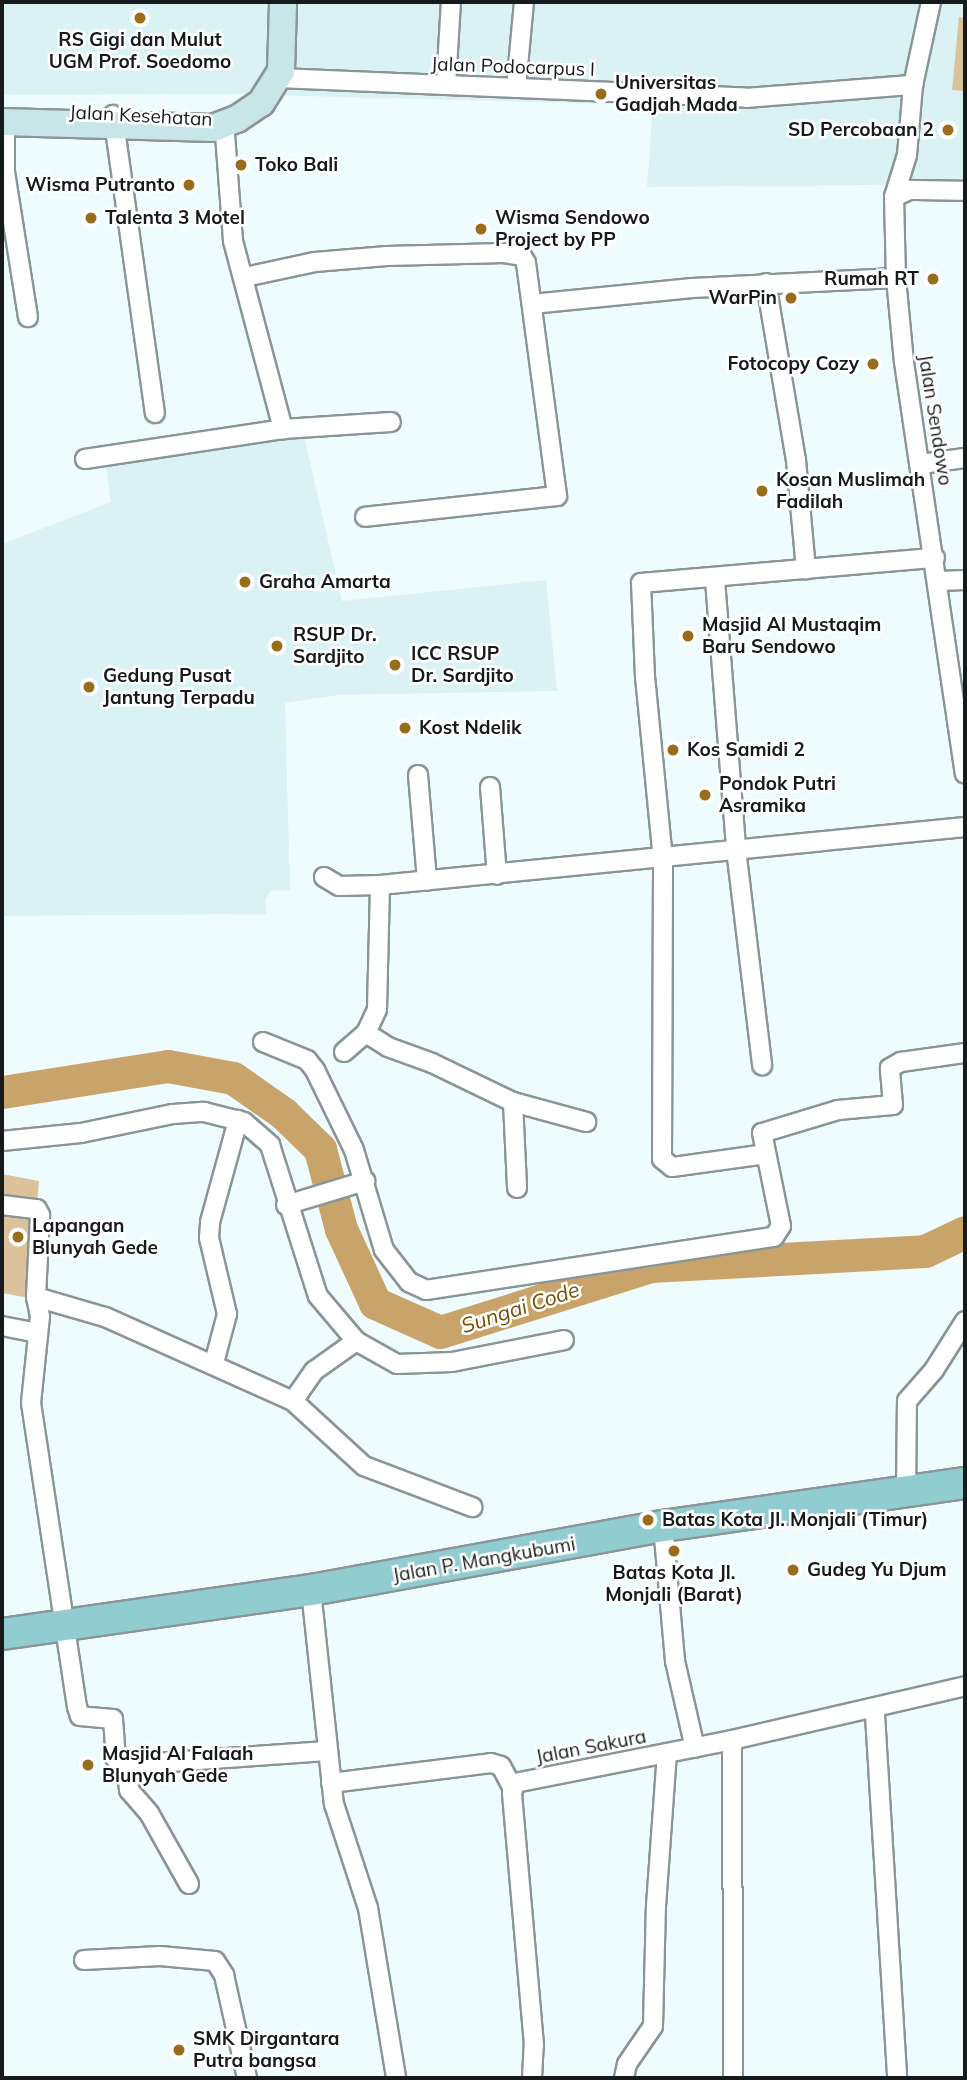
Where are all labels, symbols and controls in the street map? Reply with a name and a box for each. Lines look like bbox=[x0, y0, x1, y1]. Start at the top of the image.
marker: RS Gigi dan Mulut UGM Prof. Soedomo bbox=[132, 10, 148, 26]
place label: RS Gigi dan Mulut UGM Prof. Soedomo bbox=[49, 29, 231, 73]
street label: Jalan Podocarpus I bbox=[431, 53, 595, 81]
place label: Universitas Gadjah Mada bbox=[615, 72, 738, 116]
marker: Universitas Gadjah Mada bbox=[593, 86, 609, 102]
street label: Jalan Kesehatan bbox=[69, 101, 213, 131]
place label: SD Percobaan 2 bbox=[788, 119, 934, 141]
marker: SD Percobaan 2 bbox=[940, 122, 956, 138]
place label: Toko Bali bbox=[255, 154, 338, 176]
marker: Toko Bali bbox=[233, 157, 249, 173]
place label: Wisma Putranto bbox=[25, 174, 175, 196]
marker: Wisma Putranto bbox=[181, 177, 197, 193]
place label: Talenta 3 Motel bbox=[105, 207, 245, 229]
place label: Wisma Sendowo Project by PP bbox=[495, 207, 650, 251]
marker: Talenta 3 Motel bbox=[83, 210, 99, 226]
marker: Wisma Sendowo Project by PP bbox=[473, 221, 489, 237]
place label: Rumah RT bbox=[824, 268, 919, 290]
marker: Rumah RT bbox=[925, 271, 941, 287]
place label: WarPin bbox=[709, 287, 777, 309]
marker: WarPin bbox=[783, 290, 799, 306]
place label: Fotocopy Cozy bbox=[728, 353, 859, 375]
street label: Jalan Sendowo bbox=[913, 353, 957, 487]
marker: Fotocopy Cozy bbox=[865, 356, 881, 372]
place label: Kosan Muslimah Fadilah bbox=[776, 469, 925, 513]
marker: Kosan Muslimah Fadilah bbox=[754, 483, 770, 499]
place label: Graha Amarta bbox=[259, 571, 391, 593]
marker: Graha Amarta bbox=[237, 574, 253, 590]
place label: Masjid Al Mustaqim Baru Sendowo bbox=[702, 614, 881, 658]
place label: RSUP Dr. Sardjito bbox=[293, 624, 377, 668]
marker: Masjid Al Mustaqim Baru Sendowo bbox=[680, 628, 696, 644]
marker: RSUP Dr. Sardjito bbox=[267, 636, 287, 656]
place label: ICC RSUP Dr. Sardjito bbox=[411, 643, 514, 687]
marker: ICC RSUP Dr. Sardjito bbox=[385, 655, 405, 675]
place label: Gedung Pusat Jantung Terpadu bbox=[103, 665, 255, 709]
marker: Gedung Pusat Jantung Terpadu bbox=[81, 679, 97, 695]
place label: Kost Ndelik bbox=[419, 717, 521, 739]
marker: Kost Ndelik bbox=[397, 720, 413, 736]
place label: Kos Samidi 2 bbox=[687, 739, 805, 761]
marker: Kos Samidi 2 bbox=[665, 742, 681, 758]
place label: Pondok Putri Asramika bbox=[719, 773, 836, 817]
marker: Pondok Putri Asramika bbox=[697, 787, 713, 803]
place label: Lapangan Blunyah Gede bbox=[32, 1215, 158, 1259]
marker: Lapangan Blunyah Gede bbox=[10, 1229, 26, 1245]
water label: Sungai Code bbox=[458, 1276, 582, 1338]
place label: Batas Kota Jl. Monjali (Timur) bbox=[662, 1509, 928, 1531]
marker: Batas Kota Jl. Monjali (Timur) bbox=[640, 1512, 656, 1528]
street label: Jalan P. Mangkubumi bbox=[391, 1533, 577, 1587]
marker: Batas Kota Jl. Monjali (Barat) bbox=[666, 1543, 682, 1559]
place label: Gudeg Yu Djum bbox=[807, 1559, 946, 1581]
place label: Batas Kota Jl. Monjali (Barat) bbox=[605, 1562, 743, 1606]
marker: Gudeg Yu Djum bbox=[785, 1562, 801, 1578]
street label: Jalan Sakura bbox=[534, 1725, 648, 1769]
place label: Masjid Al Falaah Blunyah Gede bbox=[102, 1743, 253, 1787]
marker: Masjid Al Falaah Blunyah Gede bbox=[80, 1757, 96, 1773]
place label: SMK Dirgantara Putra bangsa bbox=[193, 2028, 340, 2072]
marker: SMK Dirgantara Putra bangsa bbox=[171, 2042, 187, 2058]

